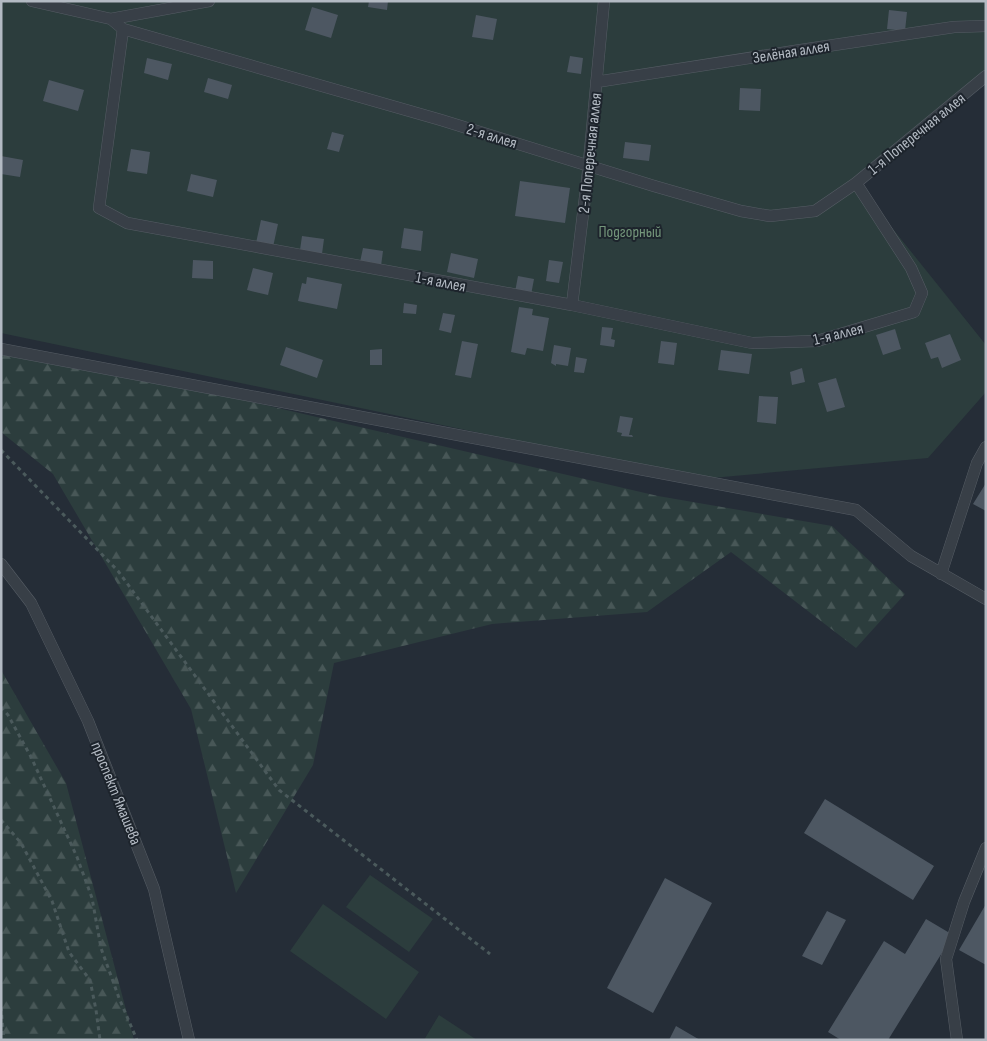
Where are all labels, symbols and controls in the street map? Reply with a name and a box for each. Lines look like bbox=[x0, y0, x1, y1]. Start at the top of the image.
street label: Зелёная аллея bbox=[751, 37, 831, 68]
street label: 1-я Поперечная аллея bbox=[864, 89, 970, 179]
street label: 2-я Поперечная аллея bbox=[575, 92, 606, 214]
street label: 2-я аллея bbox=[464, 120, 519, 153]
park label: Подгорный bbox=[598, 223, 662, 242]
street label: 1-я аллея bbox=[414, 268, 467, 297]
street label: 1-я аллея bbox=[811, 319, 865, 350]
street label: проспект Ямашева bbox=[86, 739, 145, 848]

